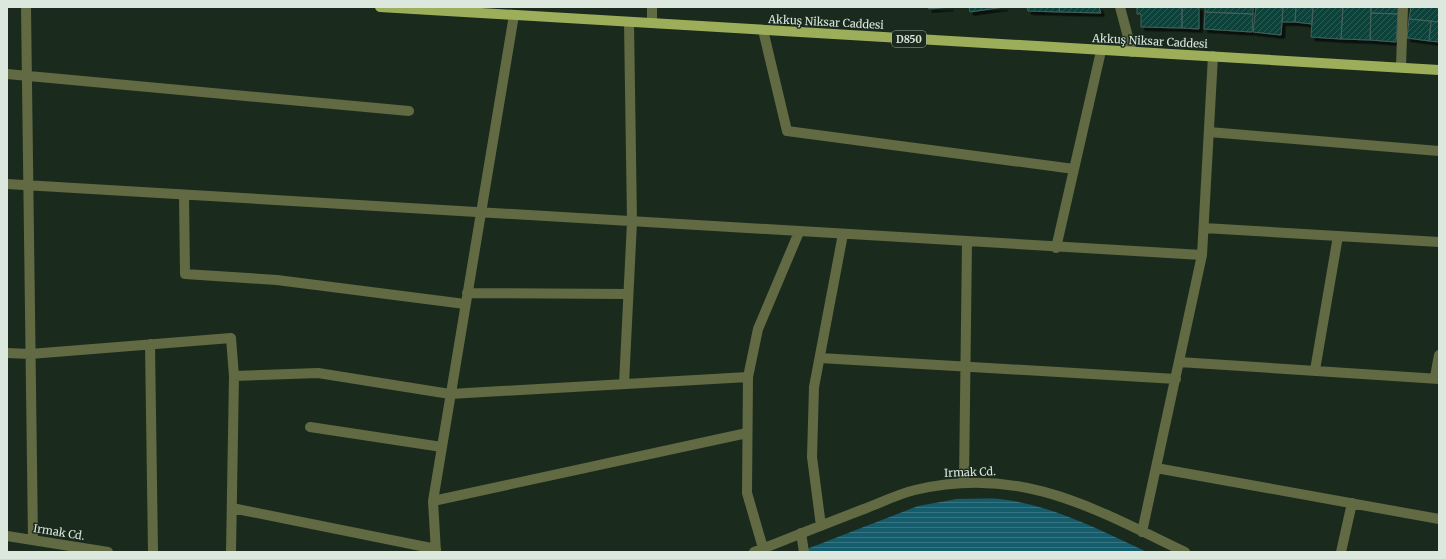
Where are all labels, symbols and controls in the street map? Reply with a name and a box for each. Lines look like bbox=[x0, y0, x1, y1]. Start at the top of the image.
street label: Akkuş Niksar Caddesi bbox=[767, 12, 885, 32]
road number: D850 bbox=[892, 31, 926, 47]
street label: Akkuş Niksar Caddesi bbox=[1091, 31, 1209, 51]
street label: Irmak Cd. bbox=[944, 464, 996, 480]
street label: Irmak Cd. bbox=[32, 521, 86, 543]

